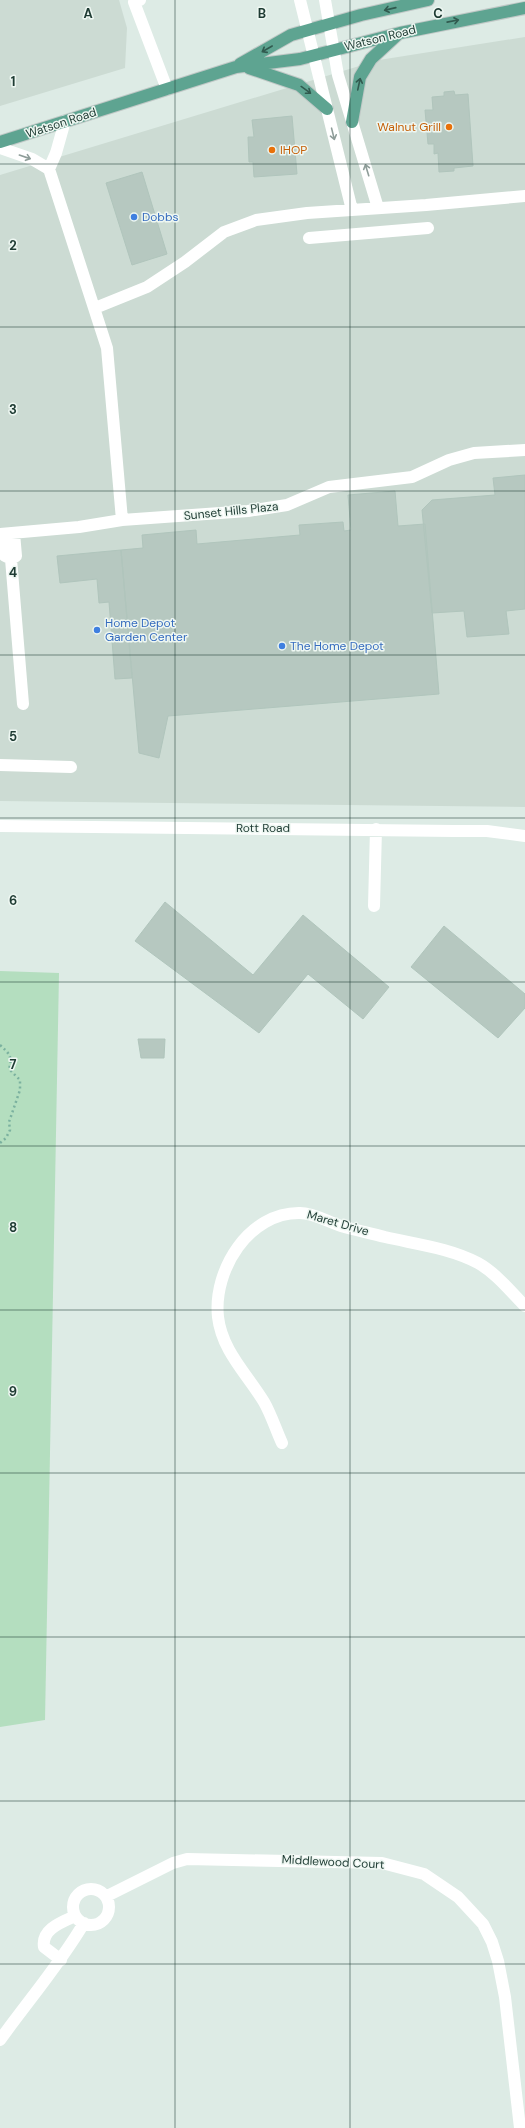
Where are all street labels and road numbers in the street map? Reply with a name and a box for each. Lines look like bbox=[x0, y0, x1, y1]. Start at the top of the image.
street label: Watson Road bbox=[343, 21, 417, 55]
street label: Watson Road bbox=[24, 104, 98, 142]
street label: Sunset Hills Plaza bbox=[183, 498, 279, 524]
street label: Rott Road bbox=[236, 820, 290, 836]
street label: Maret Drive bbox=[305, 1207, 371, 1240]
street label: Middlewood Court bbox=[281, 1851, 385, 1873]

